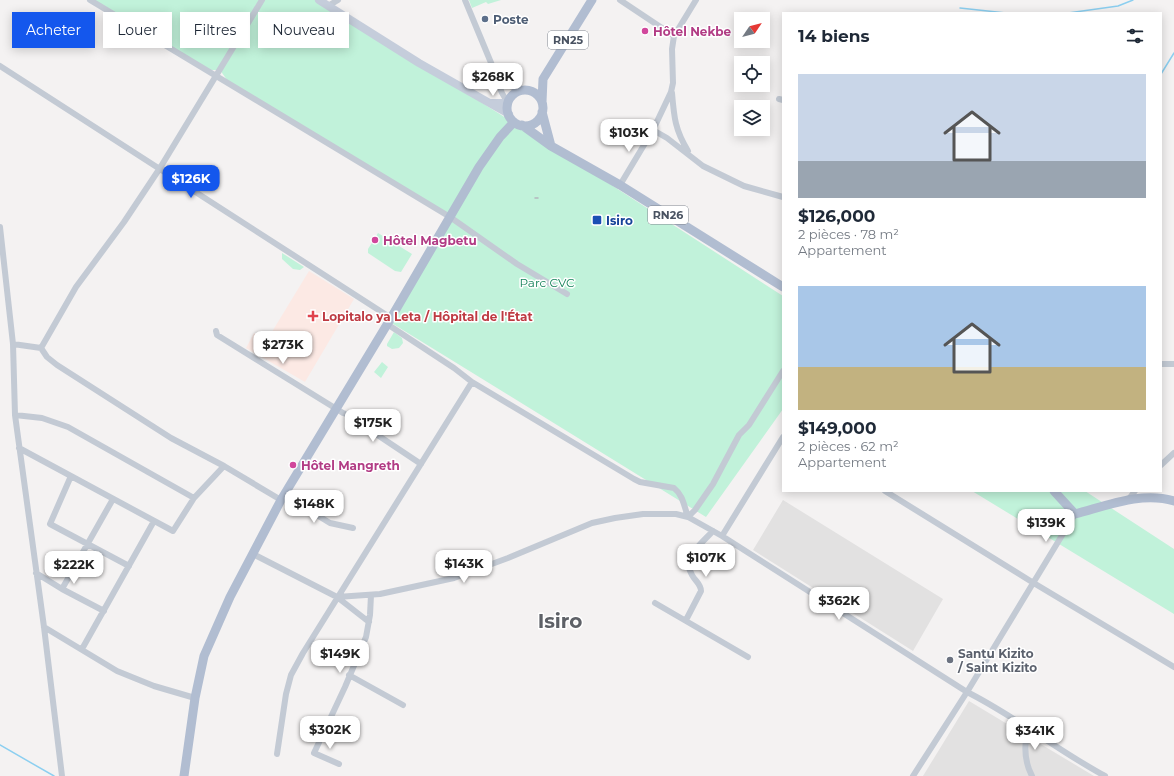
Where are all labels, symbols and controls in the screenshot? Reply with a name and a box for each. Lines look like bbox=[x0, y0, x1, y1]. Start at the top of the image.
chip: Acheter bbox=[12, 12, 95, 48]
chip: Louer bbox=[103, 12, 172, 48]
chip: Filtres bbox=[180, 12, 250, 48]
chip: Nouveau bbox=[258, 12, 349, 48]
place label: Poste bbox=[493, 12, 529, 27]
north arrow bbox=[734, 12, 770, 48]
map controls bbox=[734, 12, 770, 136]
marker: Poste bbox=[480, 14, 490, 24]
place label: Hôtel Nekbe bbox=[653, 24, 732, 39]
icon: filters bbox=[1124, 25, 1146, 47]
marker: Hôtel Nekbe bbox=[640, 26, 650, 36]
text: 14 biens bbox=[798, 26, 870, 46]
road number: RN25 bbox=[548, 31, 588, 49]
button: locate bbox=[734, 56, 770, 92]
pin: $268K bbox=[465, 63, 521, 97]
text: $268K bbox=[472, 68, 514, 84]
button: layers bbox=[734, 100, 770, 136]
icon: home bbox=[936, 100, 1008, 172]
pin: $103K bbox=[601, 119, 657, 153]
text: $103K bbox=[609, 124, 649, 140]
pin: $126K bbox=[163, 165, 219, 199]
text: $126K bbox=[172, 170, 210, 186]
road number: RN26 bbox=[648, 206, 688, 224]
text: $126,000 bbox=[798, 206, 875, 226]
place label: Isiro bbox=[606, 213, 633, 228]
marker: Isiro bbox=[591, 214, 603, 226]
text: 2 pièces · 78 m² bbox=[798, 226, 899, 242]
place label: Hôtel Magbetu bbox=[383, 233, 477, 248]
marker: Hôtel Magbetu bbox=[370, 235, 380, 245]
text: Appartement bbox=[798, 242, 887, 258]
park label: Parc CVC bbox=[519, 275, 575, 290]
place label: Lopitalo ya Leta / Hôpital de l'État bbox=[322, 309, 534, 324]
marker: Lopitalo ya Leta / Hôpital de l'État bbox=[307, 310, 319, 322]
icon: home bbox=[936, 312, 1008, 384]
pin: $273K bbox=[255, 331, 311, 365]
text: $273K bbox=[262, 336, 304, 352]
pin: $175K bbox=[345, 409, 401, 443]
text: $175K bbox=[354, 414, 392, 430]
text: $149,000 bbox=[798, 418, 876, 438]
text: 2 pièces · 62 m² bbox=[798, 438, 899, 454]
text: Appartement bbox=[798, 454, 887, 470]
place label: Hôtel Mangreth bbox=[301, 458, 400, 473]
marker: Hôtel Mangreth bbox=[288, 460, 298, 470]
pin: $148K bbox=[286, 490, 342, 524]
text: $148K bbox=[294, 495, 334, 511]
pin: $139K bbox=[1018, 509, 1074, 543]
text: $139K bbox=[1027, 514, 1065, 530]
pin: $107K bbox=[678, 544, 734, 578]
text: $107K bbox=[686, 549, 726, 565]
pin: $143K bbox=[436, 550, 492, 584]
pin: $222K bbox=[46, 551, 102, 585]
text: $143K bbox=[444, 555, 484, 571]
text: $222K bbox=[54, 556, 94, 572]
pin: $362K bbox=[811, 587, 867, 621]
text: $362K bbox=[818, 592, 860, 608]
district label: Isiro bbox=[538, 609, 582, 633]
pin: $149K bbox=[312, 640, 368, 674]
text: $149K bbox=[320, 645, 360, 661]
place label: Santu Kizito / Saint Kizito bbox=[957, 646, 1037, 675]
marker: Santu Kizito / Saint Kizito bbox=[945, 655, 955, 665]
pin: $302K bbox=[302, 716, 358, 750]
pin: $341K bbox=[1007, 717, 1063, 751]
text: $302K bbox=[309, 721, 351, 737]
text: $341K bbox=[1015, 722, 1055, 738]

